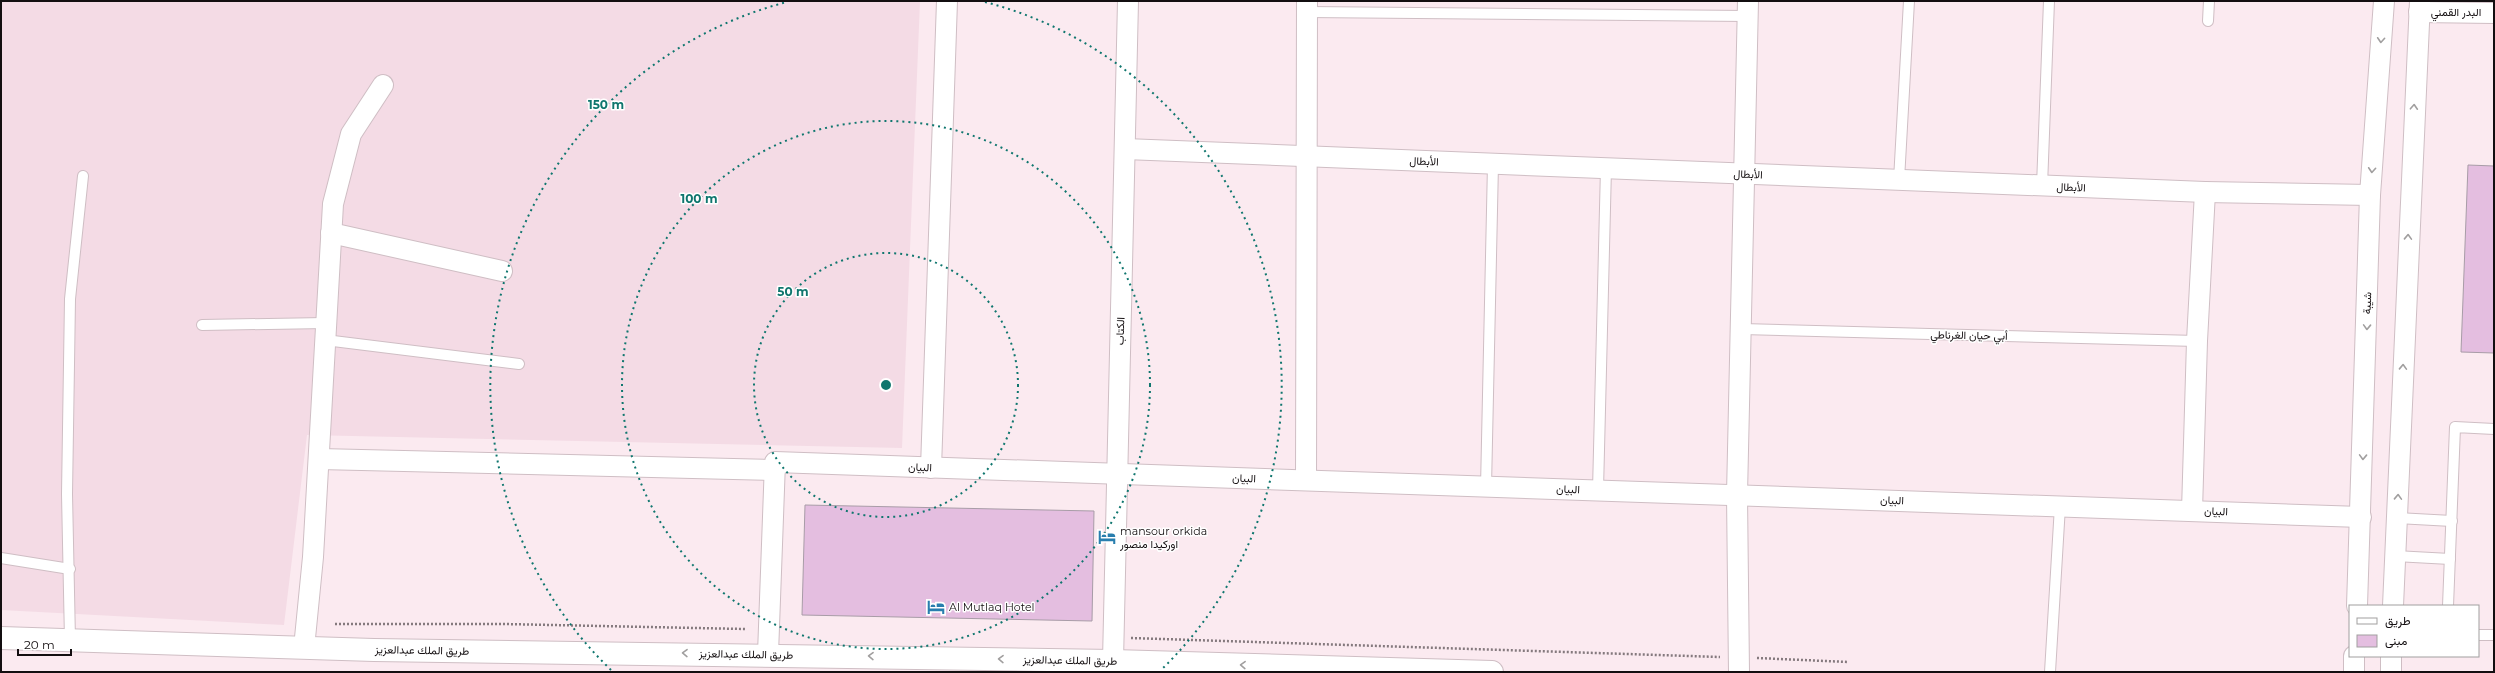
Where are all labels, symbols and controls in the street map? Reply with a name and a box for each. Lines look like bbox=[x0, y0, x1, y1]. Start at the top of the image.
street label: البدر القمني bbox=[2431, 5, 2481, 22]
one-way arrow bbox=[2377, 37, 2386, 43]
text: 150 m bbox=[588, 97, 624, 112]
one-way arrow bbox=[2410, 104, 2419, 110]
street label: الأبطال bbox=[1409, 153, 1439, 169]
street label: الأبطال bbox=[1733, 166, 1763, 182]
one-way arrow bbox=[2368, 167, 2377, 173]
street label: الأبطال bbox=[2056, 179, 2086, 195]
text: 100 m bbox=[681, 191, 717, 206]
one-way arrow bbox=[2404, 234, 2413, 240]
text: 50 m bbox=[777, 284, 809, 299]
street label: شيبة bbox=[2360, 291, 2374, 314]
street label: الكتاب bbox=[1113, 317, 1127, 345]
one-way arrow bbox=[2362, 324, 2371, 330]
street label: أبي حيان الغرناطي bbox=[1930, 327, 2008, 346]
one-way arrow bbox=[2399, 364, 2407, 370]
centre of rings bbox=[879, 378, 893, 392]
one-way arrow bbox=[2359, 454, 2367, 460]
street label: البيان bbox=[908, 460, 932, 474]
street label: البيان bbox=[1232, 471, 1256, 485]
street label: البيان bbox=[1556, 482, 1580, 496]
street label: البيان bbox=[1880, 493, 1904, 507]
one-way arrow bbox=[2394, 494, 2402, 500]
street label: البيان bbox=[2204, 504, 2228, 518]
place label: mansour orkida اوركيدا منصور bbox=[1119, 524, 1207, 551]
hotel icon: mansour orkida اوركيدا منصور bbox=[1097, 527, 1117, 547]
hotel icon: Al Mutlaq Hotel bbox=[926, 597, 946, 617]
place label: Al Mutlaq Hotel bbox=[949, 600, 1035, 614]
legend bbox=[2349, 605, 2479, 657]
text: طريق bbox=[2385, 613, 2411, 629]
scale bar bbox=[18, 631, 71, 657]
text: مبنى bbox=[2385, 633, 2407, 649]
text: 20 m bbox=[24, 637, 55, 652]
street label: طريق الملك عبدالعزيز bbox=[374, 642, 469, 658]
street label: طريق الملك عبدالعزيز bbox=[698, 646, 793, 662]
one-way arrow bbox=[682, 649, 688, 657]
one-way arrow bbox=[868, 652, 874, 660]
street label: طريق الملك عبدالعزيز bbox=[1022, 652, 1117, 668]
one-way arrow bbox=[998, 655, 1004, 663]
one-way arrow bbox=[1240, 661, 1246, 669]

